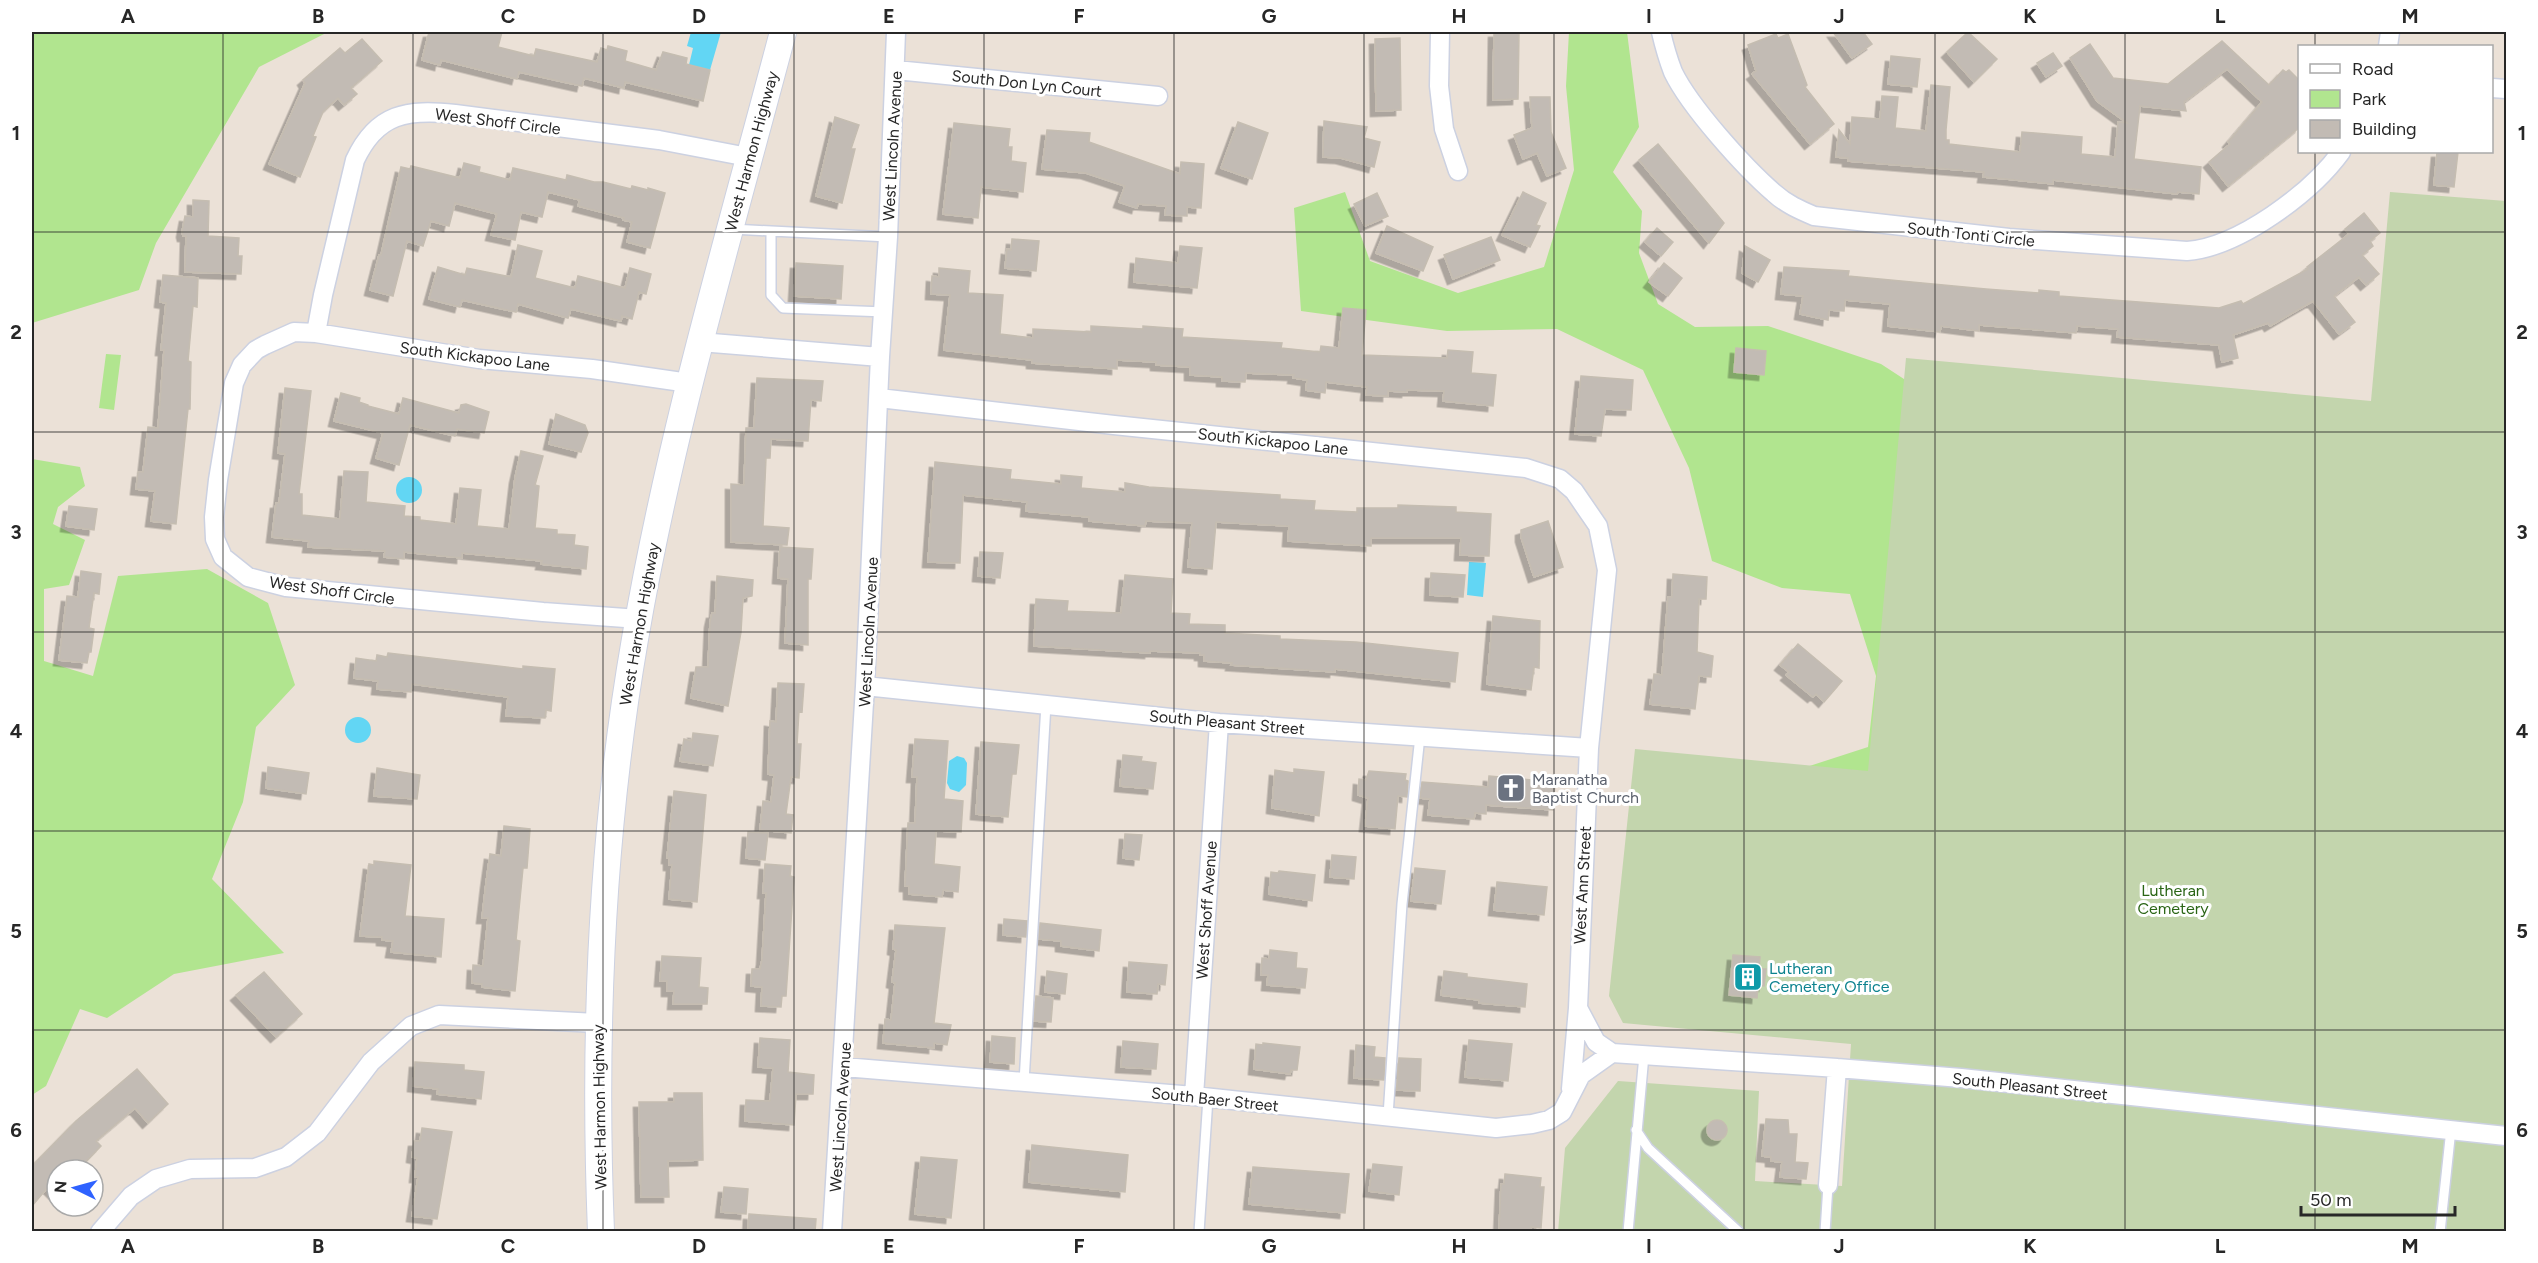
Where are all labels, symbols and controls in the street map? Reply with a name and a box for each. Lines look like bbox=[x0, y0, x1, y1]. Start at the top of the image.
text: A bbox=[121, 4, 136, 28]
text: B bbox=[312, 4, 324, 28]
text: C bbox=[501, 4, 515, 28]
text: D bbox=[692, 4, 706, 28]
text: E bbox=[883, 4, 895, 28]
text: F bbox=[1073, 4, 1085, 28]
text: G bbox=[1262, 4, 1277, 28]
text: H bbox=[1452, 4, 1467, 28]
text: I bbox=[1646, 4, 1652, 28]
text: J bbox=[1833, 4, 1845, 28]
text: K bbox=[2023, 4, 2037, 28]
text: L bbox=[2215, 4, 2226, 28]
text: M bbox=[2401, 4, 2419, 28]
legend bbox=[2298, 45, 2493, 153]
text: Road bbox=[2352, 58, 2393, 80]
street label: South Don Lyn Court bbox=[951, 66, 1103, 101]
street label: West Harmon Highway bbox=[721, 68, 782, 233]
street label: West Lincoln Avenue bbox=[879, 70, 906, 222]
text: Park bbox=[2352, 88, 2387, 110]
street label: West Shoff Circle bbox=[434, 104, 562, 139]
text: Building bbox=[2352, 118, 2417, 140]
text: 1 bbox=[12, 121, 20, 145]
text: 1 bbox=[2518, 121, 2526, 145]
street label: South Tonti Circle bbox=[1906, 218, 2036, 251]
text: 2 bbox=[10, 320, 22, 344]
text: 2 bbox=[2516, 320, 2528, 344]
street label: South Kickapoo Lane bbox=[399, 338, 551, 375]
street label: South Kickapoo Lane bbox=[1197, 424, 1349, 459]
text: 3 bbox=[10, 520, 22, 544]
text: 3 bbox=[2516, 520, 2528, 544]
street label: West Harmon Highway bbox=[616, 541, 663, 707]
street label: West Lincoln Avenue bbox=[855, 556, 882, 708]
street label: West Shoff Circle bbox=[268, 572, 396, 609]
street label: South Pleasant Street bbox=[1148, 706, 1305, 739]
text: 4 bbox=[10, 719, 23, 743]
text: 4 bbox=[2516, 719, 2529, 743]
place label: Maranatha Baptist Church bbox=[1532, 770, 1639, 807]
church icon: Maranatha Baptist Church bbox=[1495, 772, 1527, 804]
street label: West Ann Street bbox=[1570, 825, 1595, 945]
street label: West Shoff Avenue bbox=[1192, 840, 1221, 980]
park label: Lutheran Cemetery bbox=[2137, 881, 2209, 918]
text: 5 bbox=[10, 919, 22, 943]
text: 5 bbox=[2516, 919, 2528, 943]
place label: Lutheran Cemetery Office bbox=[1769, 959, 1890, 996]
building icon: Lutheran Cemetery Office bbox=[1732, 961, 1764, 993]
street label: West Harmon Highway bbox=[589, 1024, 610, 1190]
street label: West Lincoln Avenue bbox=[826, 1041, 855, 1193]
street label: South Pleasant Street bbox=[1951, 1069, 2109, 1104]
street label: South Baer Street bbox=[1150, 1083, 1279, 1116]
text: 6 bbox=[10, 1118, 22, 1142]
text: 6 bbox=[2516, 1118, 2528, 1142]
north arrow bbox=[45, 1158, 105, 1218]
scale bar bbox=[2301, 1179, 2456, 1217]
text: N bbox=[51, 1180, 71, 1194]
text: 50 m bbox=[2310, 1189, 2352, 1211]
text: A bbox=[121, 1234, 136, 1258]
text: B bbox=[312, 1234, 324, 1258]
text: C bbox=[501, 1234, 515, 1258]
text: D bbox=[692, 1234, 706, 1258]
text: E bbox=[883, 1234, 895, 1258]
text: F bbox=[1073, 1234, 1085, 1258]
text: G bbox=[1262, 1234, 1277, 1258]
text: H bbox=[1452, 1234, 1467, 1258]
text: I bbox=[1646, 1234, 1652, 1258]
text: J bbox=[1833, 1234, 1845, 1258]
text: K bbox=[2023, 1234, 2037, 1258]
text: L bbox=[2215, 1234, 2226, 1258]
text: M bbox=[2401, 1234, 2419, 1258]

